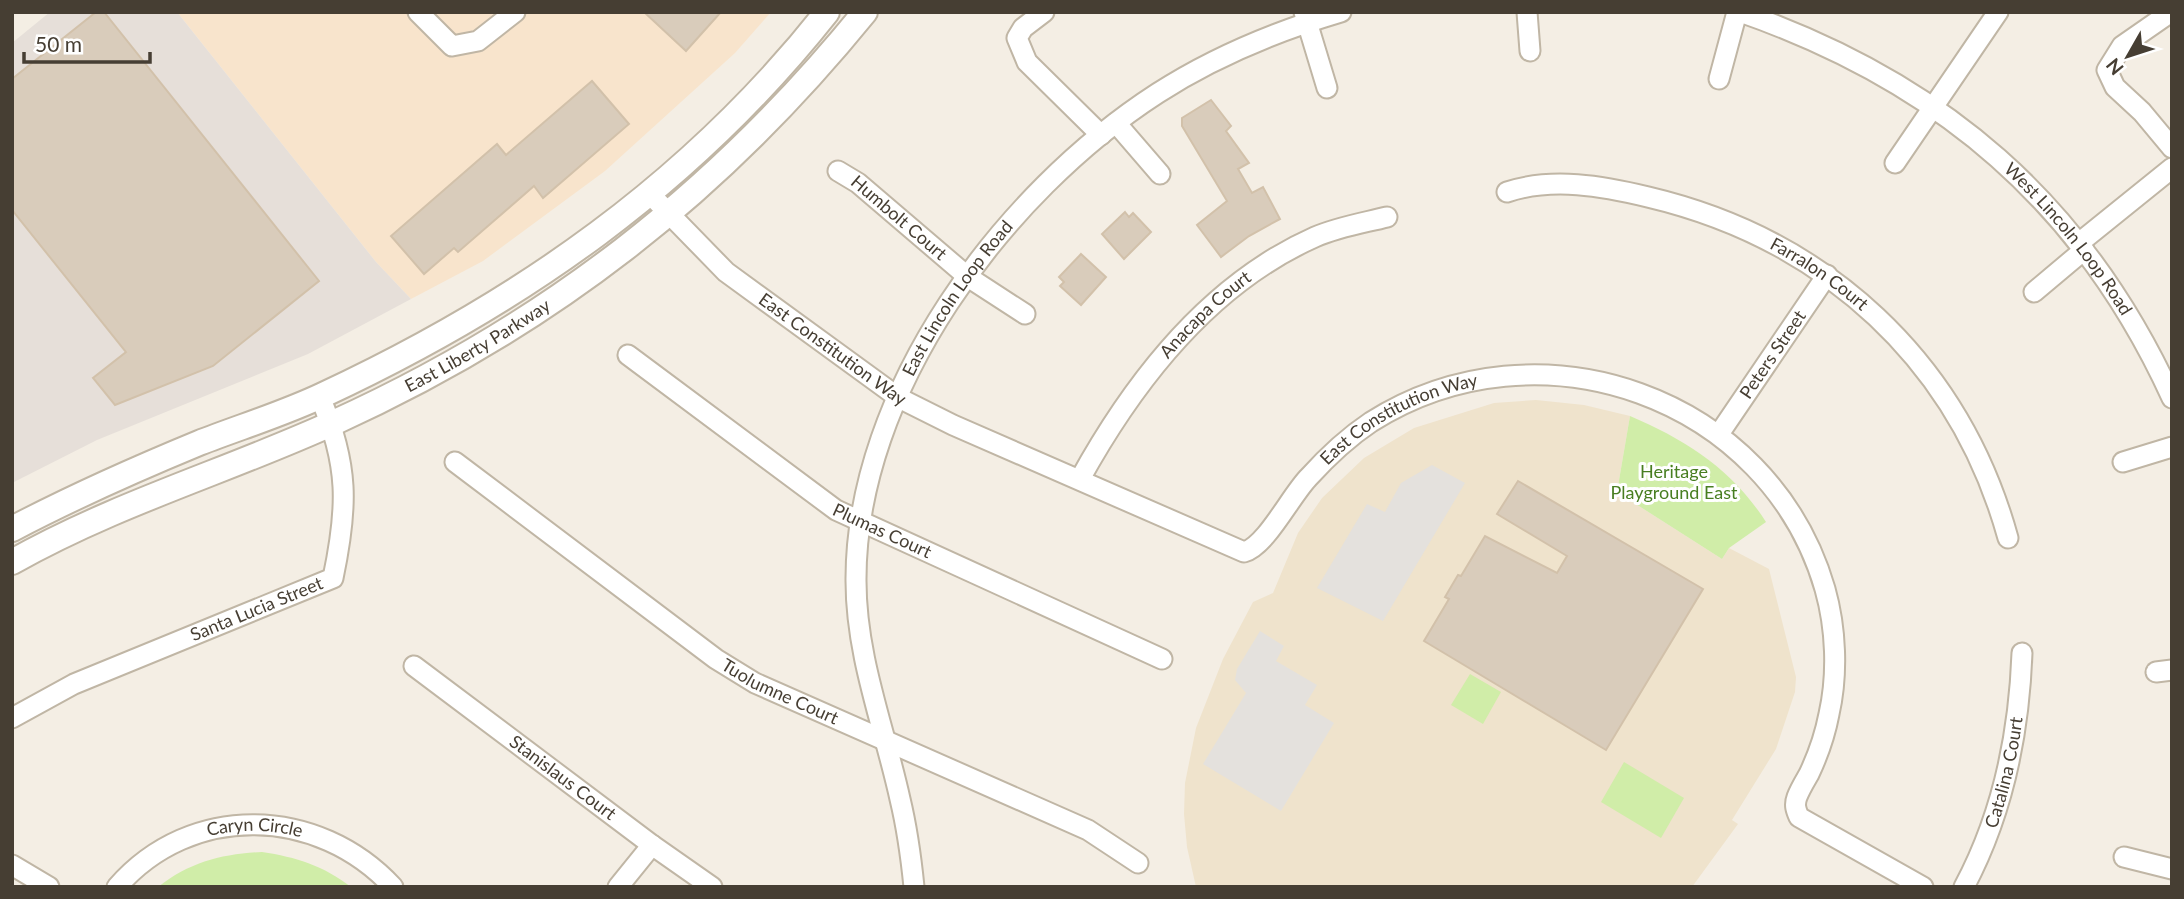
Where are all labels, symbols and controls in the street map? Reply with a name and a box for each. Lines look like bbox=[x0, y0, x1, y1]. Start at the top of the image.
scale bar bbox=[24, 21, 150, 65]
north arrow bbox=[2093, 21, 2163, 91]
text: 50 m bbox=[35, 31, 82, 56]
text: N bbox=[2101, 54, 2128, 80]
street label: West Lincoln Loop Road bbox=[2000, 157, 2138, 319]
street label: Humbolt Court bbox=[847, 170, 952, 265]
street label: East Lincoln Loop Road bbox=[897, 215, 1017, 379]
street label: Farralon Court bbox=[1767, 232, 1874, 315]
street label: Anacapa Court bbox=[1154, 265, 1255, 362]
street label: East Constitution Way bbox=[755, 288, 911, 410]
street label: East Liberty Parkway bbox=[401, 293, 555, 396]
street label: Peters Street bbox=[1734, 305, 1810, 402]
street label: East Constitution Way bbox=[1315, 368, 1480, 469]
park label: Heritage Playground East bbox=[1611, 460, 1738, 503]
street label: Plumas Court bbox=[829, 498, 936, 562]
street label: Santa Lucia Street bbox=[187, 571, 326, 645]
street label: Tuolumne Court bbox=[718, 653, 843, 729]
street label: Catalina Court bbox=[1979, 715, 2027, 831]
street label: Stanislaus Court bbox=[506, 730, 621, 825]
street label: Caryn Circle bbox=[204, 813, 305, 841]

